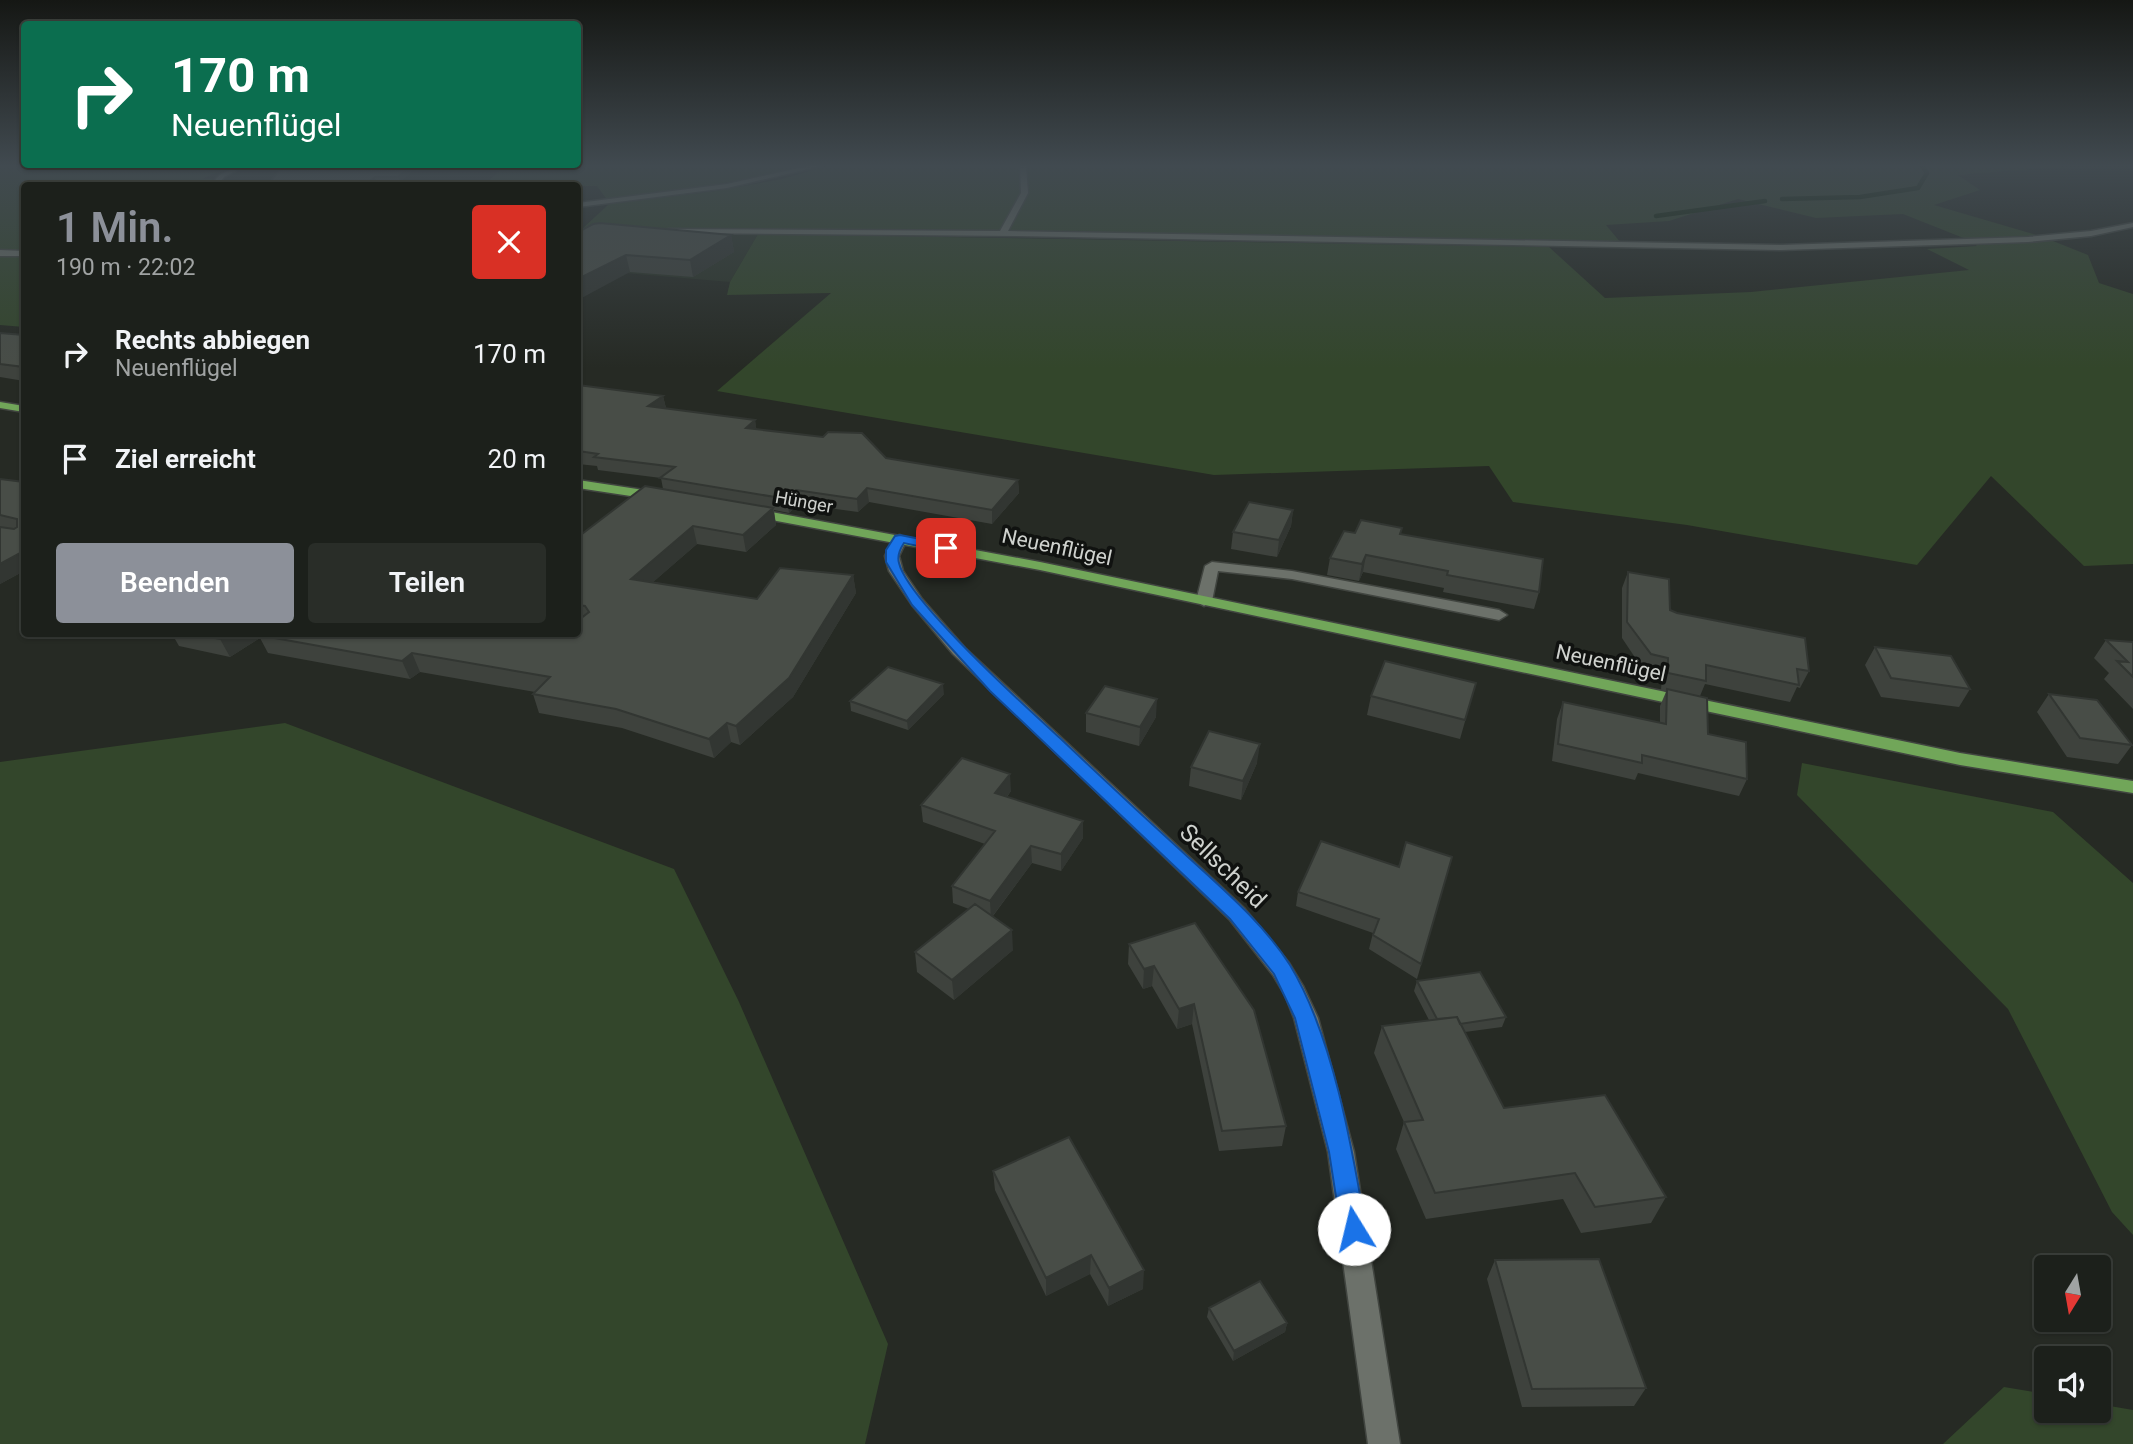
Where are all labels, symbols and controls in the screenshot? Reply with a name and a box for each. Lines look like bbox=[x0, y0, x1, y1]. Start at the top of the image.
text: 170 m bbox=[171, 47, 310, 104]
icon: right bbox=[56, 49, 147, 140]
text: Neuenflügel bbox=[171, 106, 342, 144]
text: 1 Min. bbox=[56, 203, 174, 252]
button: close bbox=[472, 205, 546, 279]
text: 190 m · 22:02 bbox=[56, 254, 195, 281]
text: Rechts abbiegen bbox=[115, 325, 310, 355]
icon: right bbox=[56, 335, 94, 373]
text: 170 m bbox=[473, 339, 546, 369]
text: Neuenflügel bbox=[115, 355, 238, 382]
icon: arrive bbox=[56, 440, 94, 478]
text: Ziel erreicht bbox=[115, 444, 256, 474]
text: 20 m bbox=[488, 444, 546, 474]
street label: Hünger bbox=[773, 486, 835, 517]
pin bbox=[916, 518, 976, 578]
street label: Neuenflügel bbox=[1000, 524, 1114, 570]
icon: arrive bbox=[927, 529, 965, 567]
button: Beenden bbox=[56, 543, 294, 623]
button: Teilen bbox=[308, 543, 546, 623]
street label: Neuenflügel bbox=[1554, 640, 1668, 686]
street label: Sellscheid bbox=[1174, 818, 1272, 914]
position arrow bbox=[1317, 1192, 1391, 1266]
north arrow bbox=[2034, 1255, 2110, 1332]
map controls bbox=[2034, 1255, 2111, 1423]
button: sound bbox=[2034, 1346, 2111, 1423]

